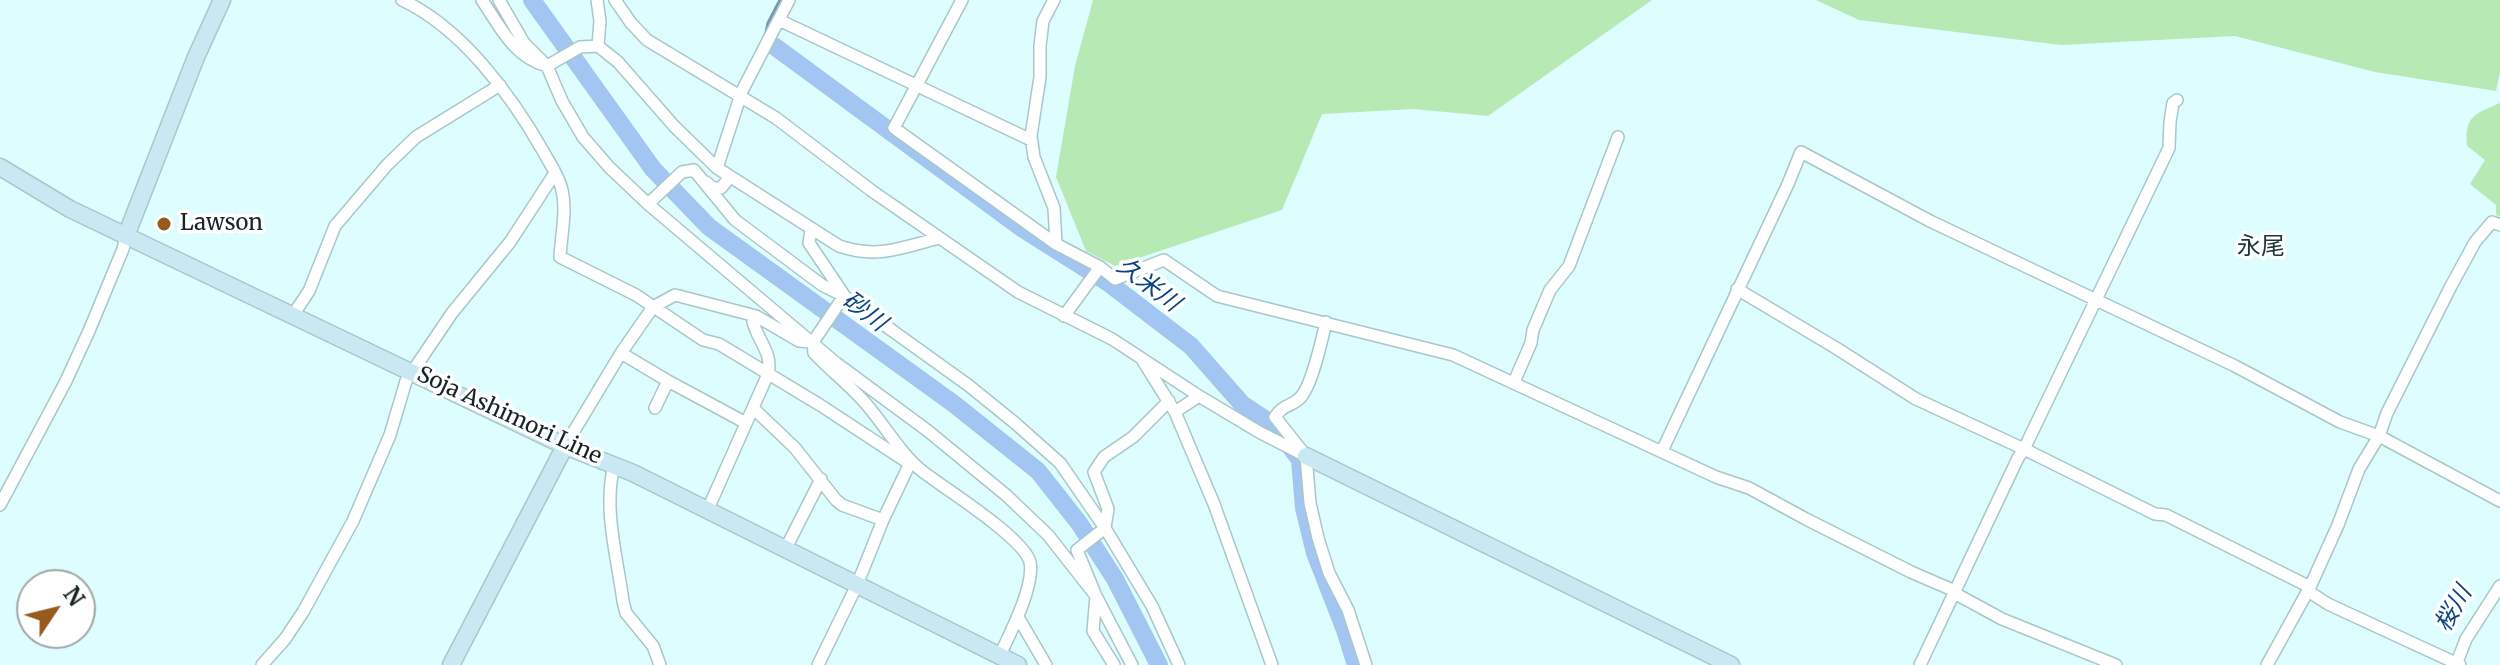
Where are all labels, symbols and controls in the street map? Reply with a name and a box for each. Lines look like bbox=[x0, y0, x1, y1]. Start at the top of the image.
place label: Lawson bbox=[180, 211, 263, 237]
marker: Lawson bbox=[155, 215, 173, 233]
district label: 永尾 bbox=[2237, 233, 2285, 261]
water label: 久米川 bbox=[1111, 252, 1185, 318]
water label: 砂川 bbox=[836, 286, 892, 338]
street label: Soja Ashimori Line bbox=[412, 362, 606, 470]
north arrow bbox=[16, 569, 96, 649]
text: N bbox=[58, 581, 90, 612]
water label: 桜川 bbox=[2430, 581, 2478, 637]

